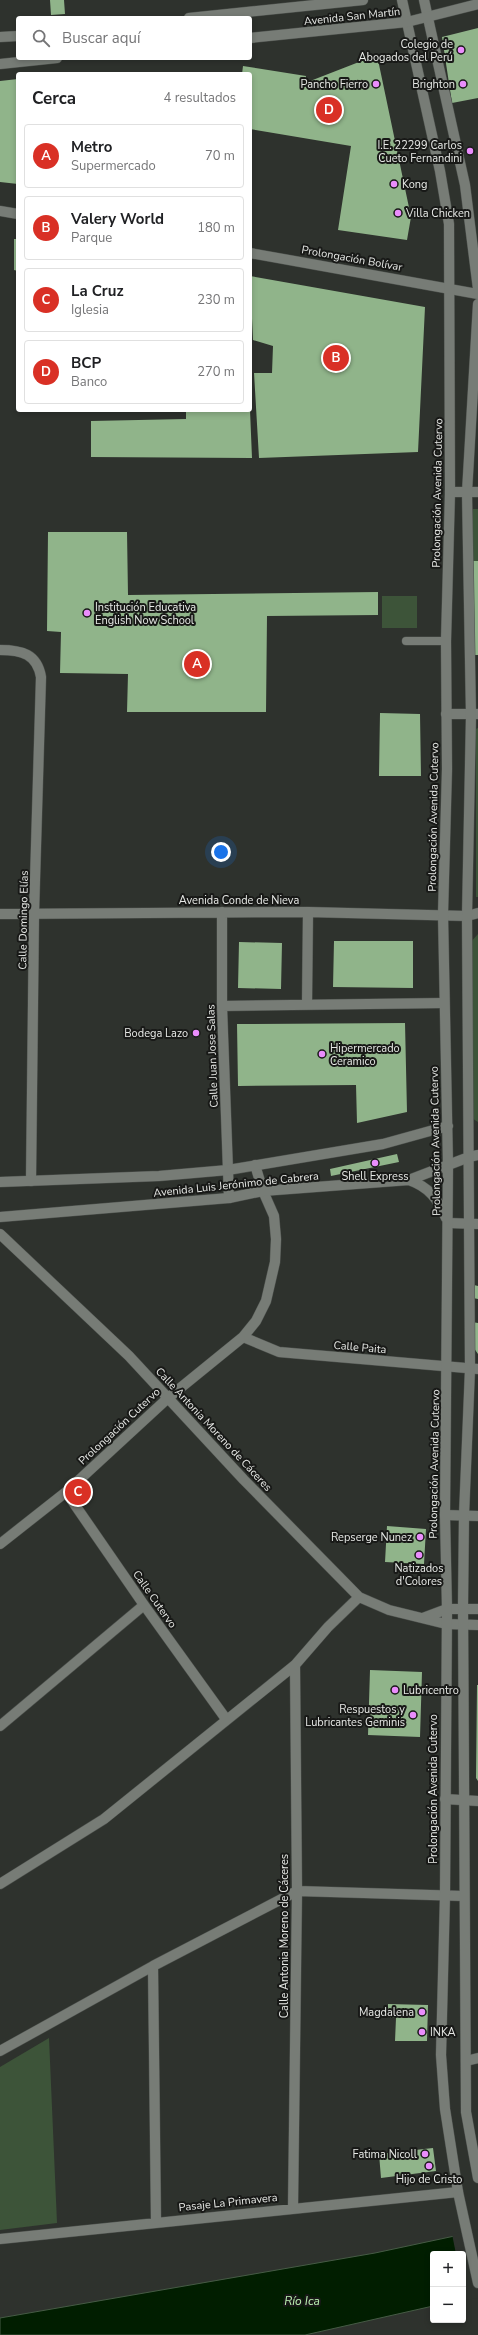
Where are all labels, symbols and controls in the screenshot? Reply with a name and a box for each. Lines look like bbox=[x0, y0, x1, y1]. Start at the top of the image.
street label: Avenida San Martín bbox=[303, 4, 401, 29]
search box bbox=[16, 16, 252, 60]
icon: search bbox=[30, 27, 52, 49]
text: Buscar aquí bbox=[62, 28, 140, 48]
place label: Colegio de Abogados del Perú bbox=[359, 37, 453, 65]
marker: Colegio de Abogados del Perú bbox=[456, 45, 466, 55]
place label: Pancho Fierro bbox=[301, 77, 368, 92]
place label: Brighton bbox=[412, 77, 455, 92]
marker: Pancho Fierro bbox=[371, 79, 381, 89]
marker: Brighton bbox=[458, 79, 468, 89]
text: Cerca bbox=[32, 87, 76, 110]
text: 4 resultados bbox=[164, 89, 236, 107]
pin: D bbox=[316, 95, 342, 125]
text: Metro bbox=[71, 137, 112, 157]
place label: I.E. 22299 Carlos Cueto Fernandini bbox=[377, 138, 462, 166]
marker: I.E. 22299 Carlos Cueto Fernandini bbox=[465, 146, 475, 156]
text: A bbox=[41, 147, 51, 165]
text: 70 m bbox=[205, 147, 235, 165]
text: Supermercado bbox=[71, 157, 156, 175]
place label: Kong bbox=[402, 177, 428, 192]
marker: Kong bbox=[389, 179, 399, 189]
place label: Villa Chicken bbox=[405, 206, 470, 221]
marker: Villa Chicken bbox=[393, 208, 403, 218]
text: Valery World bbox=[71, 209, 164, 229]
text: B bbox=[42, 219, 50, 237]
text: 180 m bbox=[197, 219, 235, 237]
text: Parque bbox=[71, 229, 112, 247]
street label: Prolongación Bolívar bbox=[300, 242, 404, 275]
text: La Cruz bbox=[71, 281, 124, 301]
text: C bbox=[42, 291, 50, 309]
text: 230 m bbox=[197, 291, 235, 309]
text: Iglesia bbox=[71, 301, 109, 319]
pin: B bbox=[323, 343, 349, 373]
text: BCP bbox=[71, 353, 101, 373]
text: D bbox=[41, 363, 51, 381]
text: 270 m bbox=[197, 363, 235, 381]
text: Banco bbox=[71, 373, 107, 391]
street label: Prolongación Avenida Cutervo bbox=[429, 418, 446, 568]
place label: Institución Educativa English Now School bbox=[95, 600, 196, 628]
marker: Institución Educativa English Now School bbox=[82, 608, 92, 618]
pin: A bbox=[184, 649, 210, 679]
street label: Prolongación Avenida Cutervo bbox=[425, 742, 442, 892]
your location bbox=[211, 842, 231, 862]
street label: Calle Domingo Elías bbox=[15, 870, 32, 970]
street label: Avenida Conde de Nieva bbox=[179, 893, 299, 908]
street label: Calle Juan Jose Salas bbox=[203, 1004, 222, 1108]
place label: Bodega Lazo bbox=[124, 1026, 188, 1041]
marker: Bodega Lazo bbox=[191, 1028, 201, 1038]
place label: Hipermercado Ceramico bbox=[330, 1041, 400, 1069]
marker: Hipermercado Ceramico bbox=[317, 1049, 327, 1059]
street label: Prolongación Avenida Cutervo bbox=[427, 1066, 444, 1216]
marker: Shell Express bbox=[370, 1158, 380, 1168]
street label: Avenida Luis Jerónimo de Cabrera bbox=[153, 1168, 320, 1201]
place label: Shell Express bbox=[341, 1169, 409, 1184]
street label: Calle Paita bbox=[333, 1338, 387, 1357]
street label: Calle Antonia Moreno de Cáceres bbox=[152, 1364, 275, 1495]
street label: Prolongación Cutervo bbox=[75, 1385, 163, 1468]
street label: Prolongación Avenida Cutervo bbox=[426, 1389, 443, 1539]
pin: C bbox=[65, 1477, 91, 1507]
place label: Repserge Nunez bbox=[331, 1530, 412, 1545]
marker: Repserge Nunez bbox=[415, 1532, 425, 1542]
marker: Natizados d'Colores bbox=[414, 1550, 424, 1560]
place label: Natizados d'Colores bbox=[394, 1561, 444, 1589]
street label: Calle Cutervo bbox=[129, 1567, 180, 1631]
place label: Lubricentro bbox=[403, 1683, 459, 1698]
marker: Lubricentro bbox=[390, 1685, 400, 1695]
place label: Respuestos y Lubricantes Geminis bbox=[305, 1702, 405, 1730]
marker: Respuestos y Lubricantes Geminis bbox=[408, 1710, 418, 1720]
street label: Prolongación Avenida Cutervo bbox=[426, 1714, 441, 1864]
street label: Calle Antonia Moreno de Cáceres bbox=[277, 1854, 292, 2018]
place label: Magdalena bbox=[359, 2005, 414, 2020]
marker: Magdalena bbox=[417, 2007, 427, 2017]
place label: INKA bbox=[430, 2025, 456, 2040]
marker: INKA bbox=[417, 2027, 427, 2037]
place label: Fatima Nicoll bbox=[353, 2147, 418, 2162]
marker: Fatima Nicoll bbox=[420, 2149, 430, 2159]
marker: Hijo de Cristo bbox=[424, 2161, 434, 2171]
place label: Hijo de Cristo bbox=[396, 2172, 462, 2187]
street label: Pasaje La Primavera bbox=[178, 2190, 278, 2215]
map controls bbox=[430, 2251, 466, 2323]
button: + bbox=[430, 2251, 466, 2287]
button: − bbox=[430, 2287, 466, 2323]
water label: Río Ica bbox=[284, 2293, 320, 2309]

